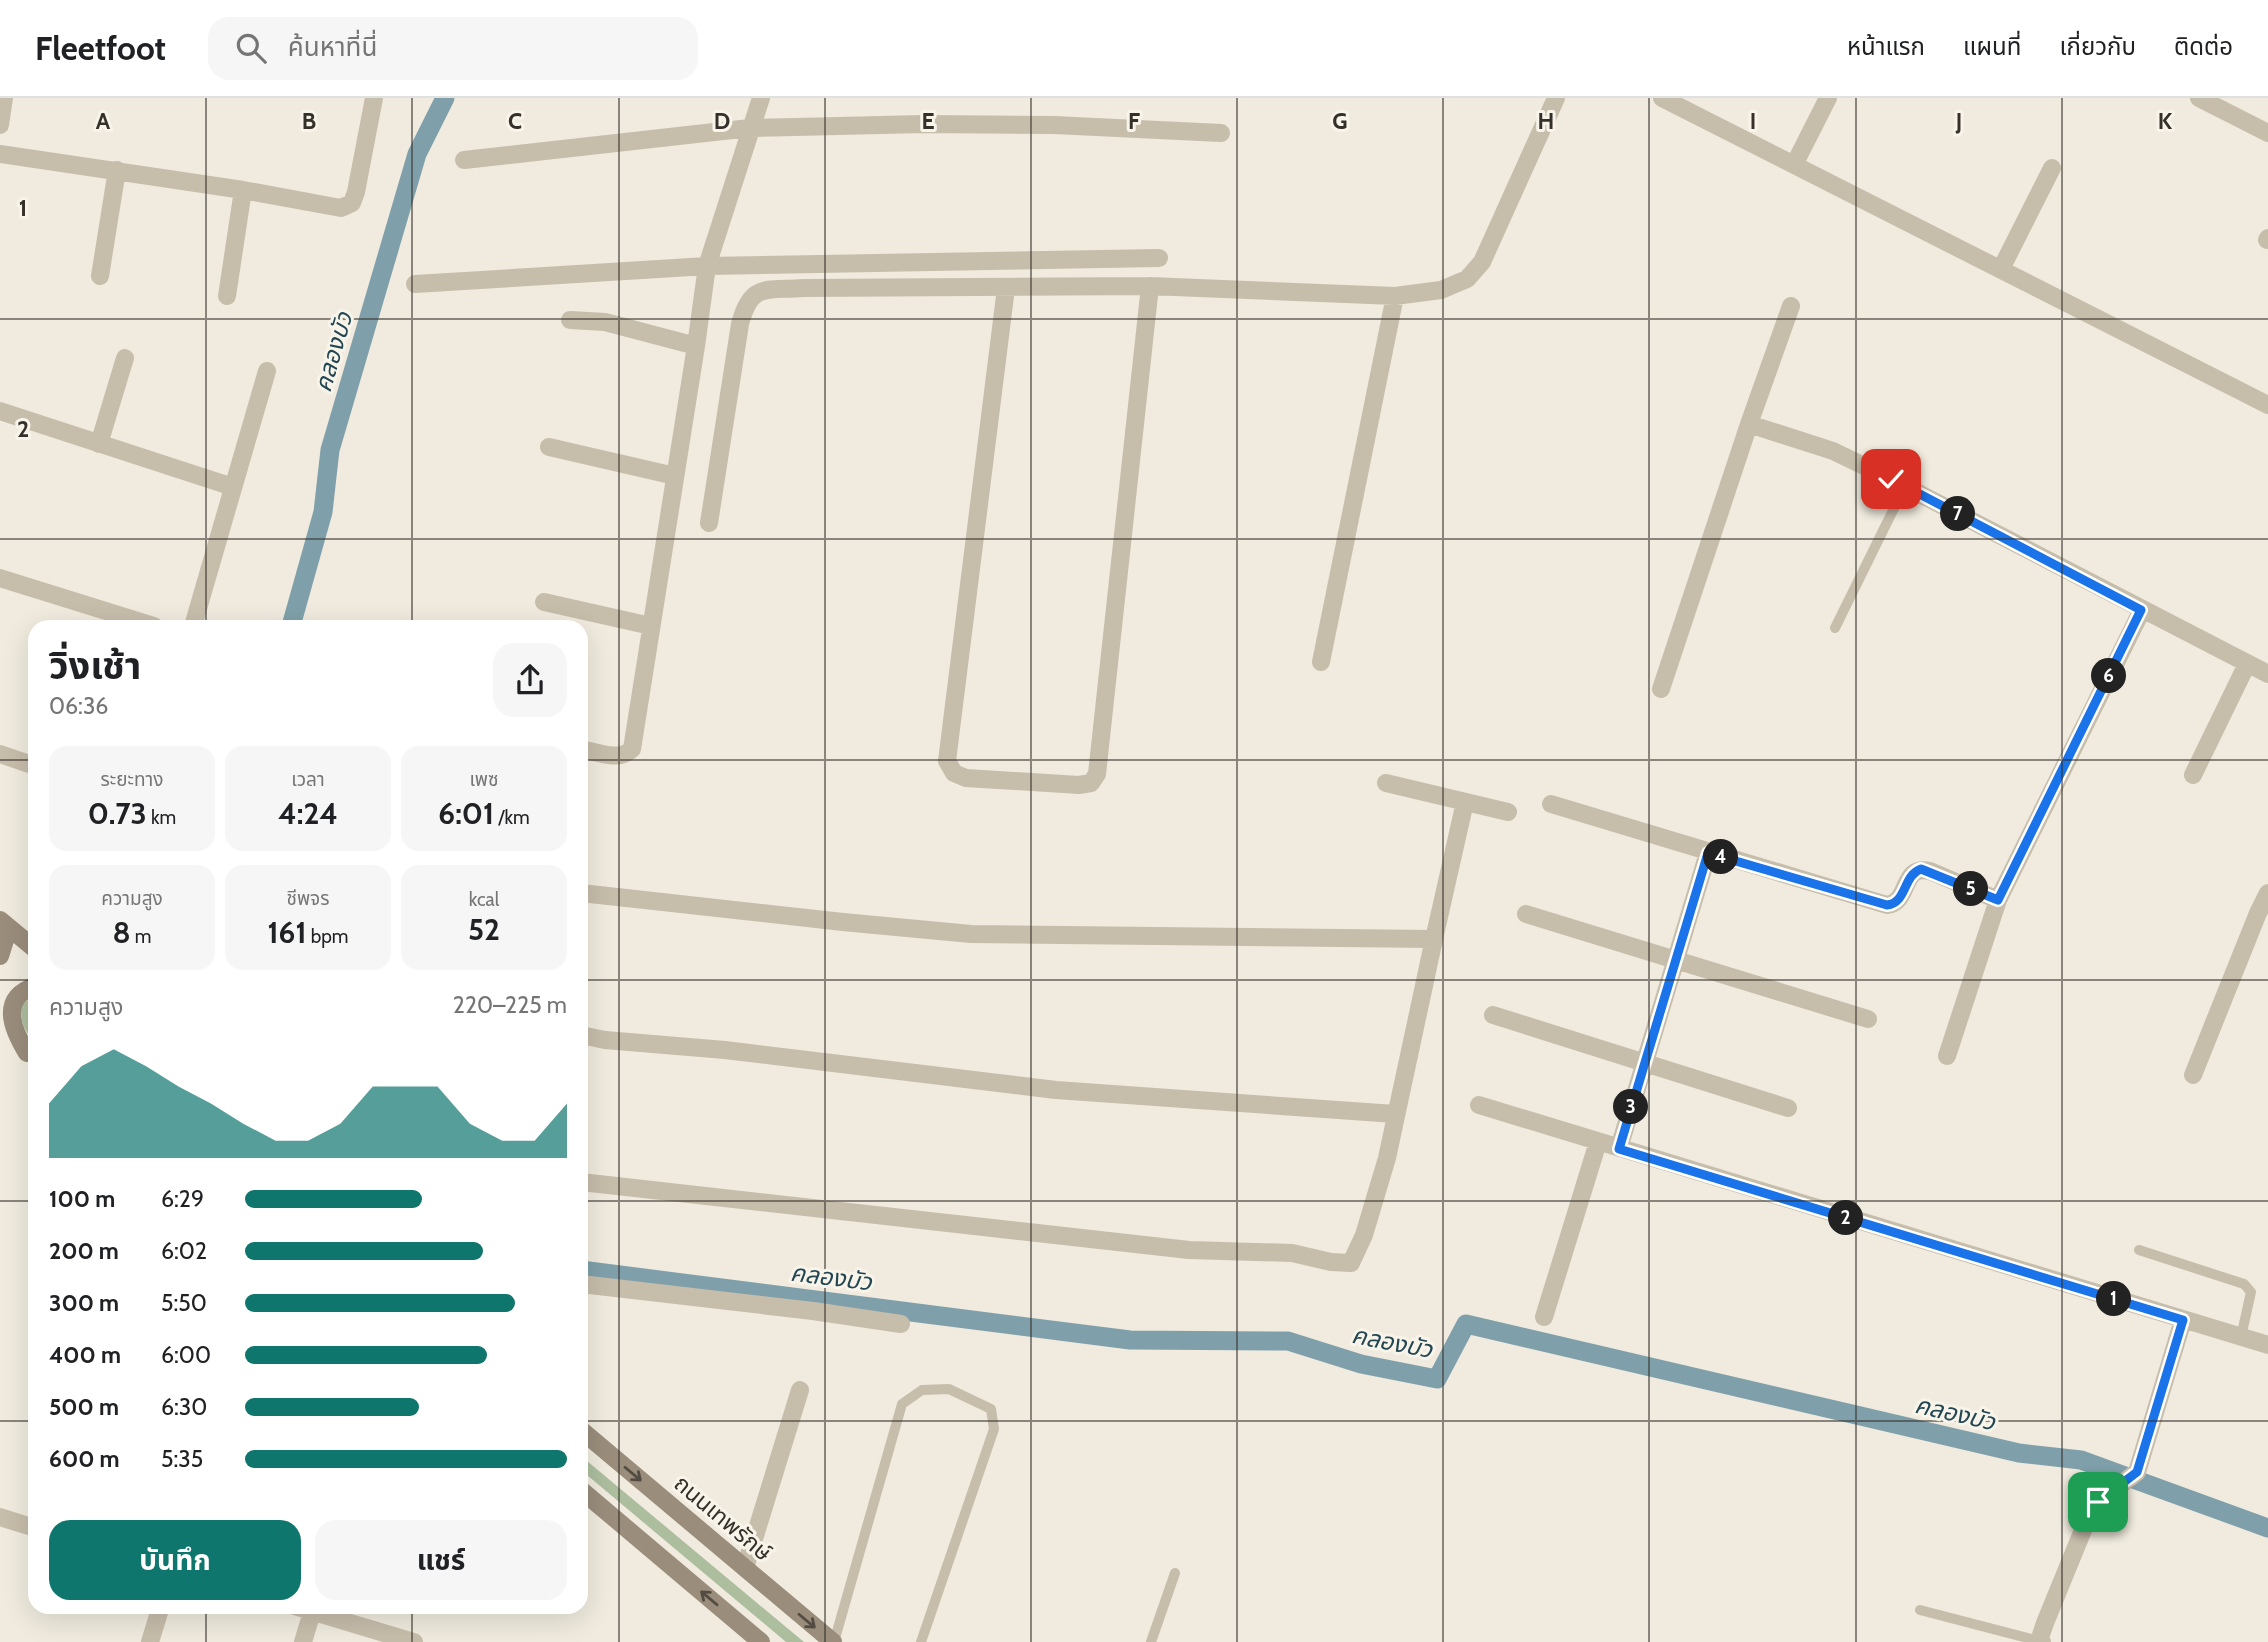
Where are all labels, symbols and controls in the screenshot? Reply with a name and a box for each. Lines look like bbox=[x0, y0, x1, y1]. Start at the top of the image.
search box bbox=[208, 17, 698, 80]
text: Fleetfoot bbox=[35, 28, 166, 68]
icon: search bbox=[232, 29, 270, 67]
text: ค้นหาที่นี่ bbox=[288, 31, 377, 63]
text: หน้าแรก bbox=[1847, 32, 1925, 61]
text: แผนที่ bbox=[1963, 32, 2021, 61]
text: เกี่ยวกับ bbox=[2059, 32, 2136, 61]
text: ติดต่อ bbox=[2174, 32, 2233, 61]
text: A bbox=[96, 107, 111, 135]
text: B bbox=[302, 107, 316, 135]
text: C bbox=[508, 107, 522, 135]
text: D bbox=[714, 107, 730, 135]
text: E bbox=[921, 107, 935, 135]
text: F bbox=[1128, 107, 1140, 135]
text: G bbox=[1332, 107, 1348, 135]
text: H bbox=[1538, 107, 1554, 135]
text: I bbox=[1750, 107, 1756, 135]
text: J bbox=[1955, 107, 1962, 135]
text: K bbox=[2158, 107, 2173, 135]
text: 1 bbox=[19, 194, 27, 222]
water label: คลองบัว bbox=[308, 308, 358, 395]
text: 2 bbox=[17, 415, 29, 443]
pin bbox=[1861, 449, 1921, 509]
icon: check bbox=[1872, 460, 1910, 498]
pin: 7 bbox=[1940, 496, 1976, 532]
text: 7 bbox=[1953, 502, 1962, 525]
text: วิ่งเช้า bbox=[49, 642, 141, 689]
button: share bbox=[493, 643, 567, 717]
pin: 6 bbox=[2092, 658, 2126, 694]
text: 6 bbox=[2103, 664, 2114, 687]
text: 06:36 bbox=[49, 692, 108, 720]
text: ระยะทาง bbox=[101, 768, 163, 791]
text: เวลา bbox=[291, 768, 325, 791]
text: เพซ bbox=[469, 768, 499, 791]
text: 0.73 bbox=[88, 795, 147, 832]
text: 4:24 bbox=[278, 795, 338, 832]
text: 6:01 bbox=[438, 795, 494, 832]
text: km bbox=[147, 806, 176, 829]
text: /km bbox=[494, 806, 530, 829]
pin: 4 bbox=[1704, 840, 1738, 874]
text: 4 bbox=[1715, 845, 1726, 868]
pin: 5 bbox=[1954, 872, 1988, 906]
text: 5 bbox=[1965, 877, 1976, 900]
text: ความสูง bbox=[101, 887, 163, 910]
text: ชีพจร bbox=[286, 887, 330, 910]
text: kcal bbox=[469, 888, 499, 911]
text: 52 bbox=[468, 911, 500, 948]
text: 8 bbox=[112, 914, 131, 951]
text: 161 bbox=[267, 914, 306, 951]
text: m bbox=[131, 925, 152, 948]
text: bpm bbox=[306, 925, 349, 948]
text: 220–225 m bbox=[453, 991, 567, 1019]
text: ความสูง bbox=[49, 993, 123, 1021]
pin: 3 bbox=[1614, 1090, 1648, 1124]
text: 3 bbox=[1625, 1095, 1636, 1118]
text: 100 m bbox=[49, 1185, 115, 1213]
text: 6:29 bbox=[161, 1185, 204, 1213]
pin: 2 bbox=[1828, 1200, 1864, 1236]
text: 2 bbox=[1840, 1206, 1851, 1229]
text: 200 m bbox=[49, 1237, 119, 1265]
text: 6:02 bbox=[161, 1237, 207, 1265]
water label: คลองบัว bbox=[789, 1258, 874, 1296]
pin: 1 bbox=[2096, 1282, 2132, 1316]
text: 1 bbox=[2110, 1287, 2117, 1310]
text: 300 m bbox=[49, 1289, 119, 1317]
text: 5:50 bbox=[161, 1289, 207, 1317]
water label: คลองบัว bbox=[1349, 1320, 1436, 1364]
text: 400 m bbox=[49, 1341, 121, 1369]
text: 6:00 bbox=[161, 1341, 211, 1369]
water label: คลองบัว bbox=[1912, 1390, 1999, 1437]
text: 500 m bbox=[49, 1393, 119, 1421]
text: 6:30 bbox=[161, 1393, 207, 1421]
text: 600 m bbox=[49, 1445, 120, 1473]
text: 5:35 bbox=[161, 1445, 203, 1473]
one-way arrow bbox=[624, 1467, 642, 1482]
street label: ถนนเทพรักษ์ bbox=[669, 1469, 777, 1567]
pin bbox=[2068, 1472, 2128, 1532]
icon: arrive bbox=[2079, 1483, 2117, 1521]
button: บันทึก bbox=[49, 1520, 301, 1600]
button: แชร์ bbox=[315, 1520, 567, 1600]
one-way arrow bbox=[700, 1590, 718, 1606]
one-way arrow bbox=[798, 1613, 816, 1629]

